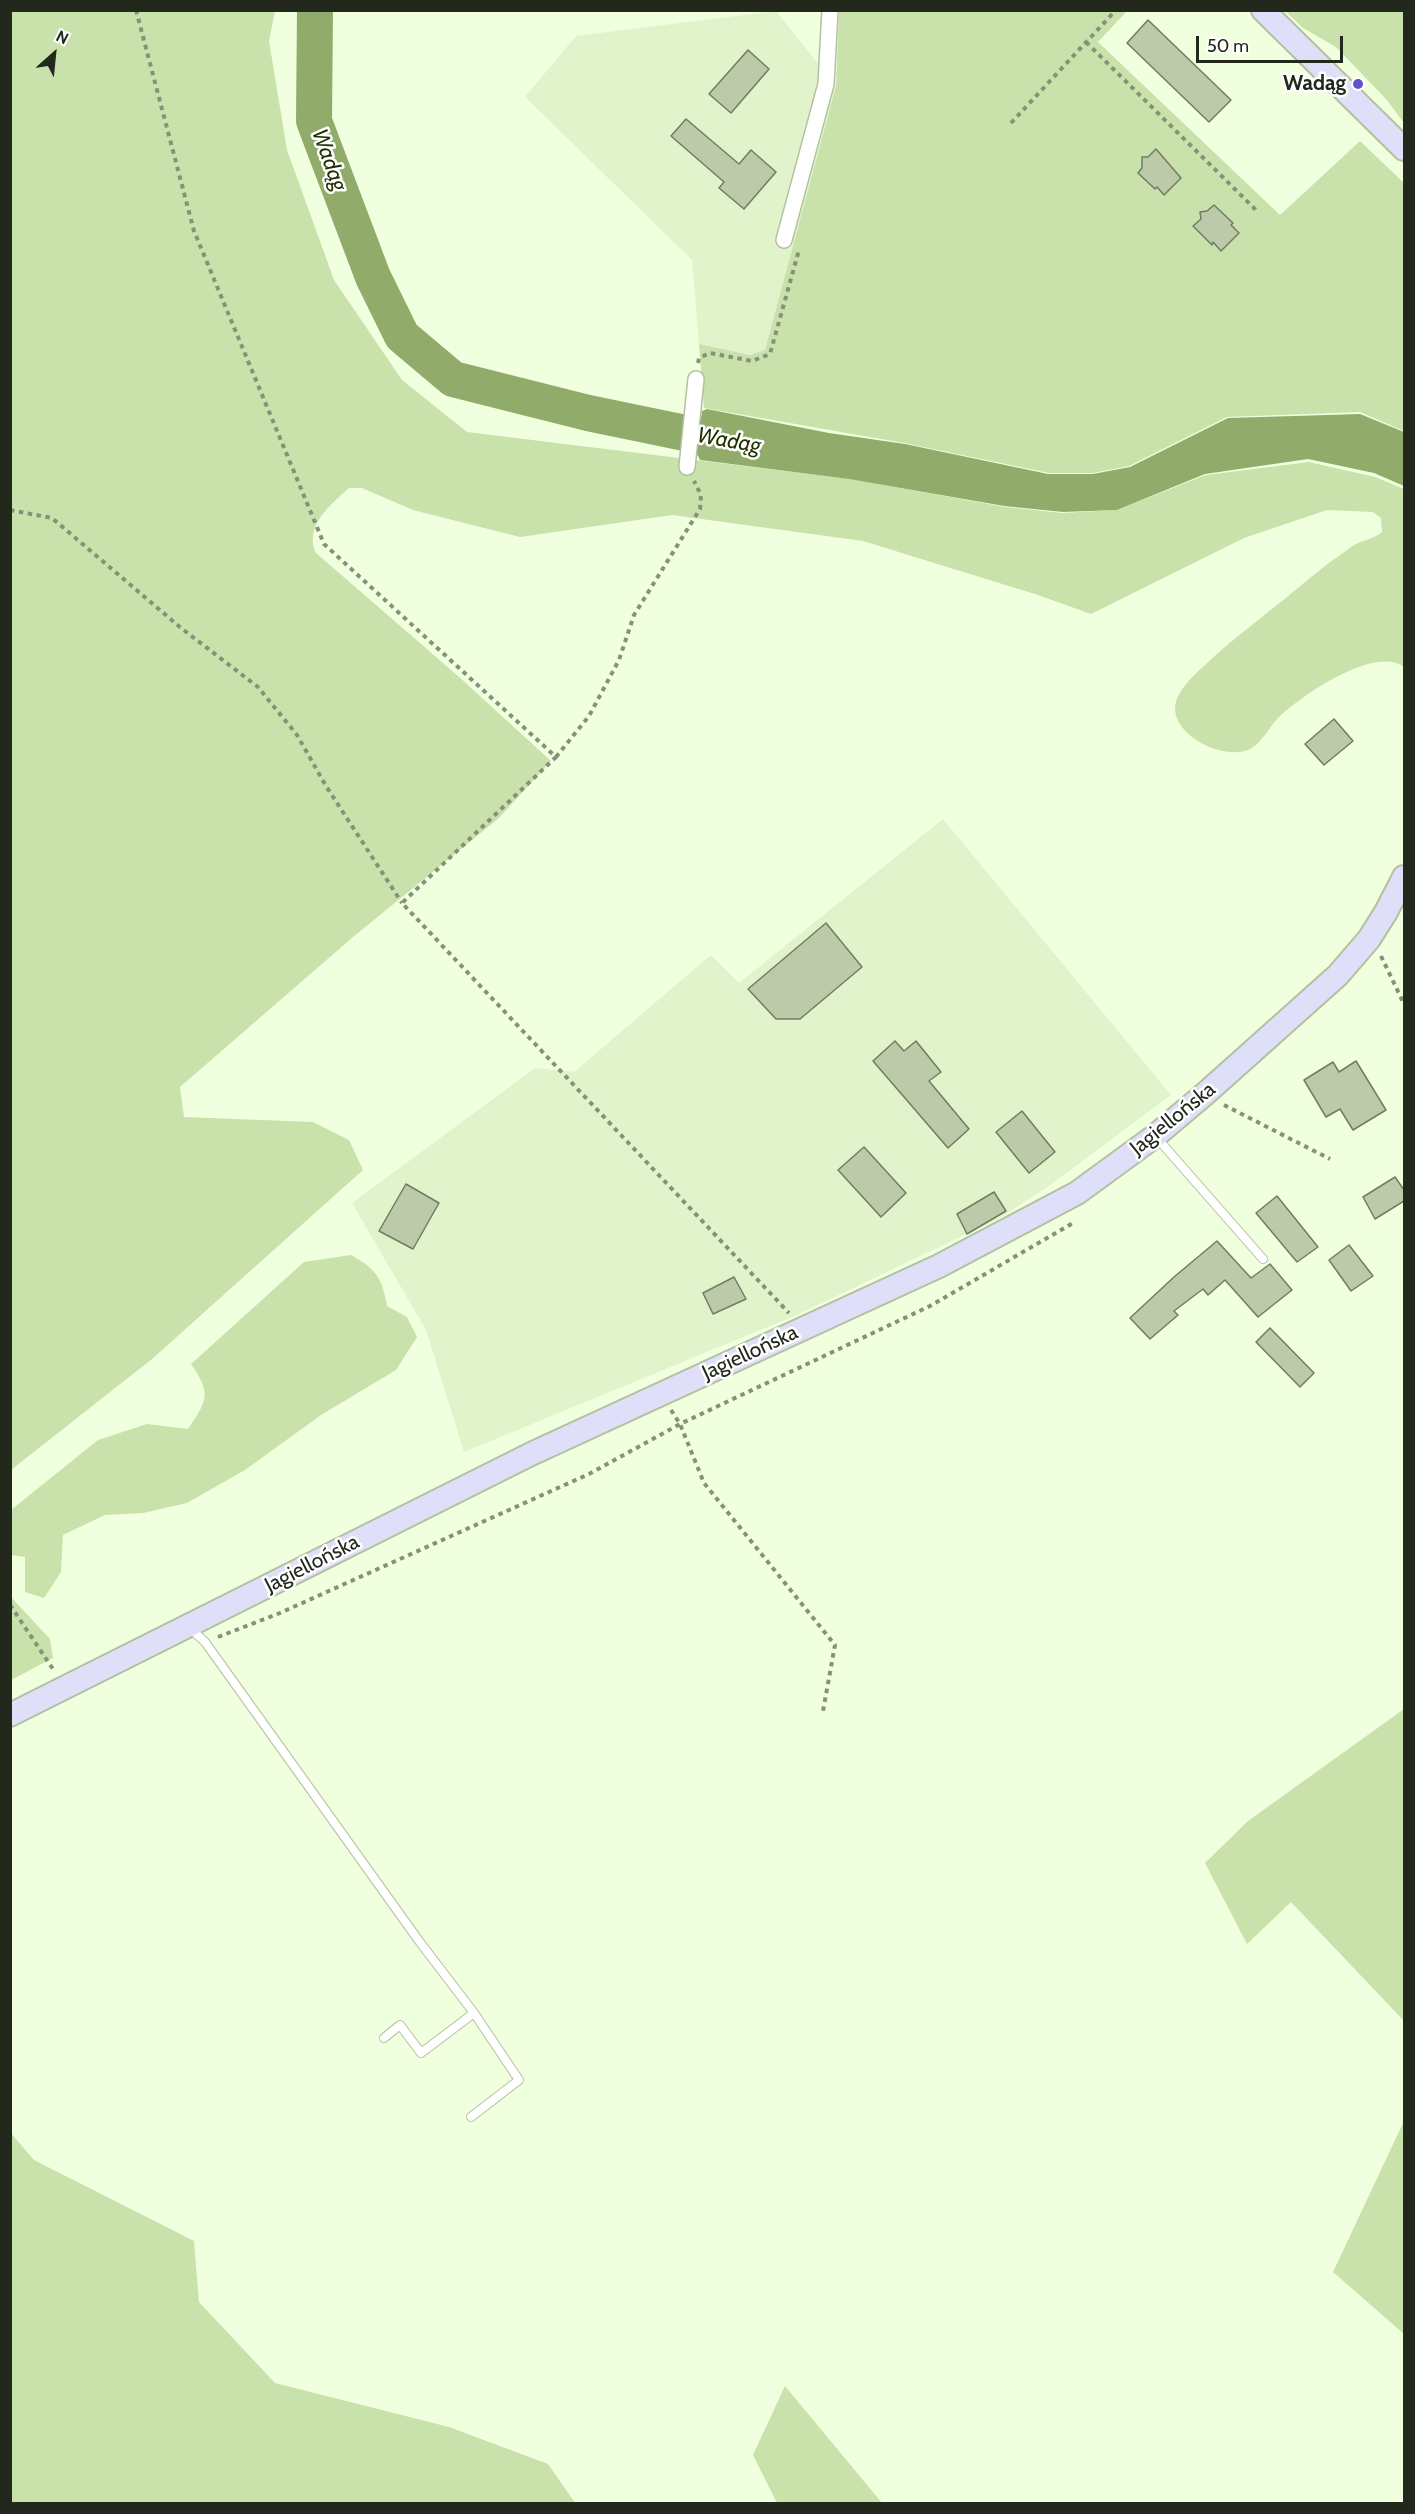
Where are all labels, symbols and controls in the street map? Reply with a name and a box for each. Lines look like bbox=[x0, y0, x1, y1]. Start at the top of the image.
north arrow bbox=[24, 24, 84, 84]
scale bar bbox=[1199, 24, 1346, 62]
text: N bbox=[53, 26, 72, 49]
text: 50 m bbox=[1207, 35, 1249, 57]
place label: Wadąg bbox=[1283, 71, 1346, 97]
marker: Wadąg bbox=[1351, 77, 1365, 91]
water label: Wadąg bbox=[306, 125, 352, 195]
water label: Wadąg bbox=[695, 422, 763, 460]
street label: Jagiellońska bbox=[1125, 1077, 1221, 1161]
street label: Jagiellońska bbox=[698, 1320, 802, 1386]
street label: Jagiellońska bbox=[261, 1530, 363, 1598]

